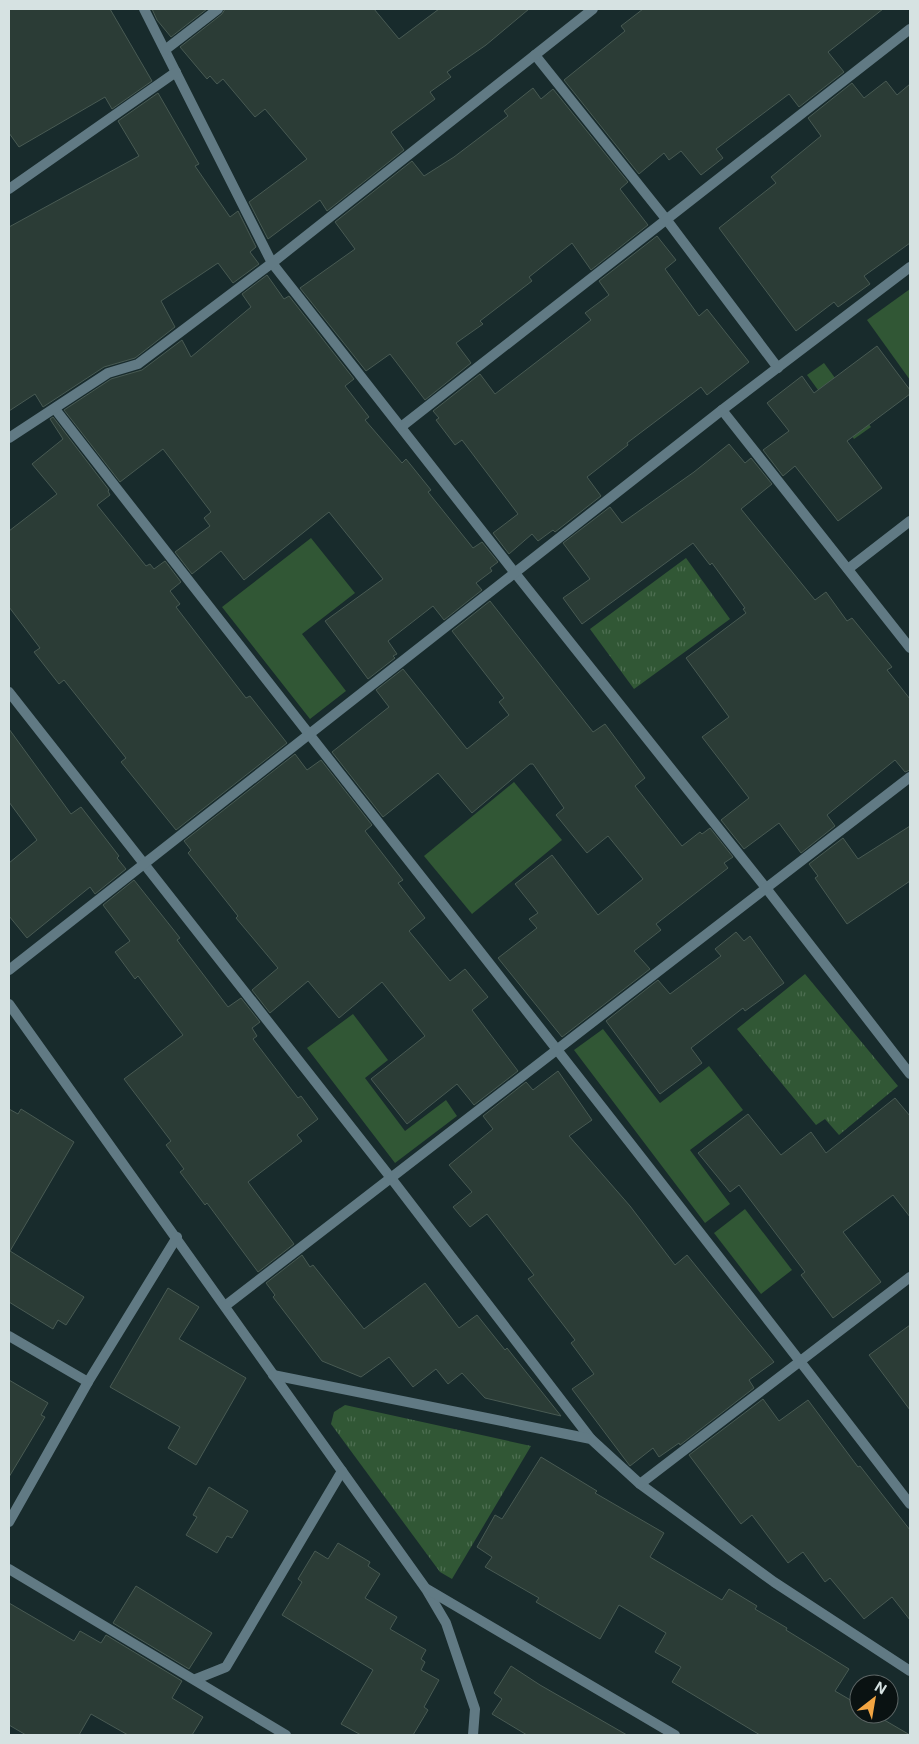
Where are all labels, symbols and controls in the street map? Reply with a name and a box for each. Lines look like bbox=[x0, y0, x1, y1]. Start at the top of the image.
north arrow bbox=[849, 1674, 899, 1724]
text: N bbox=[872, 1677, 890, 1697]

